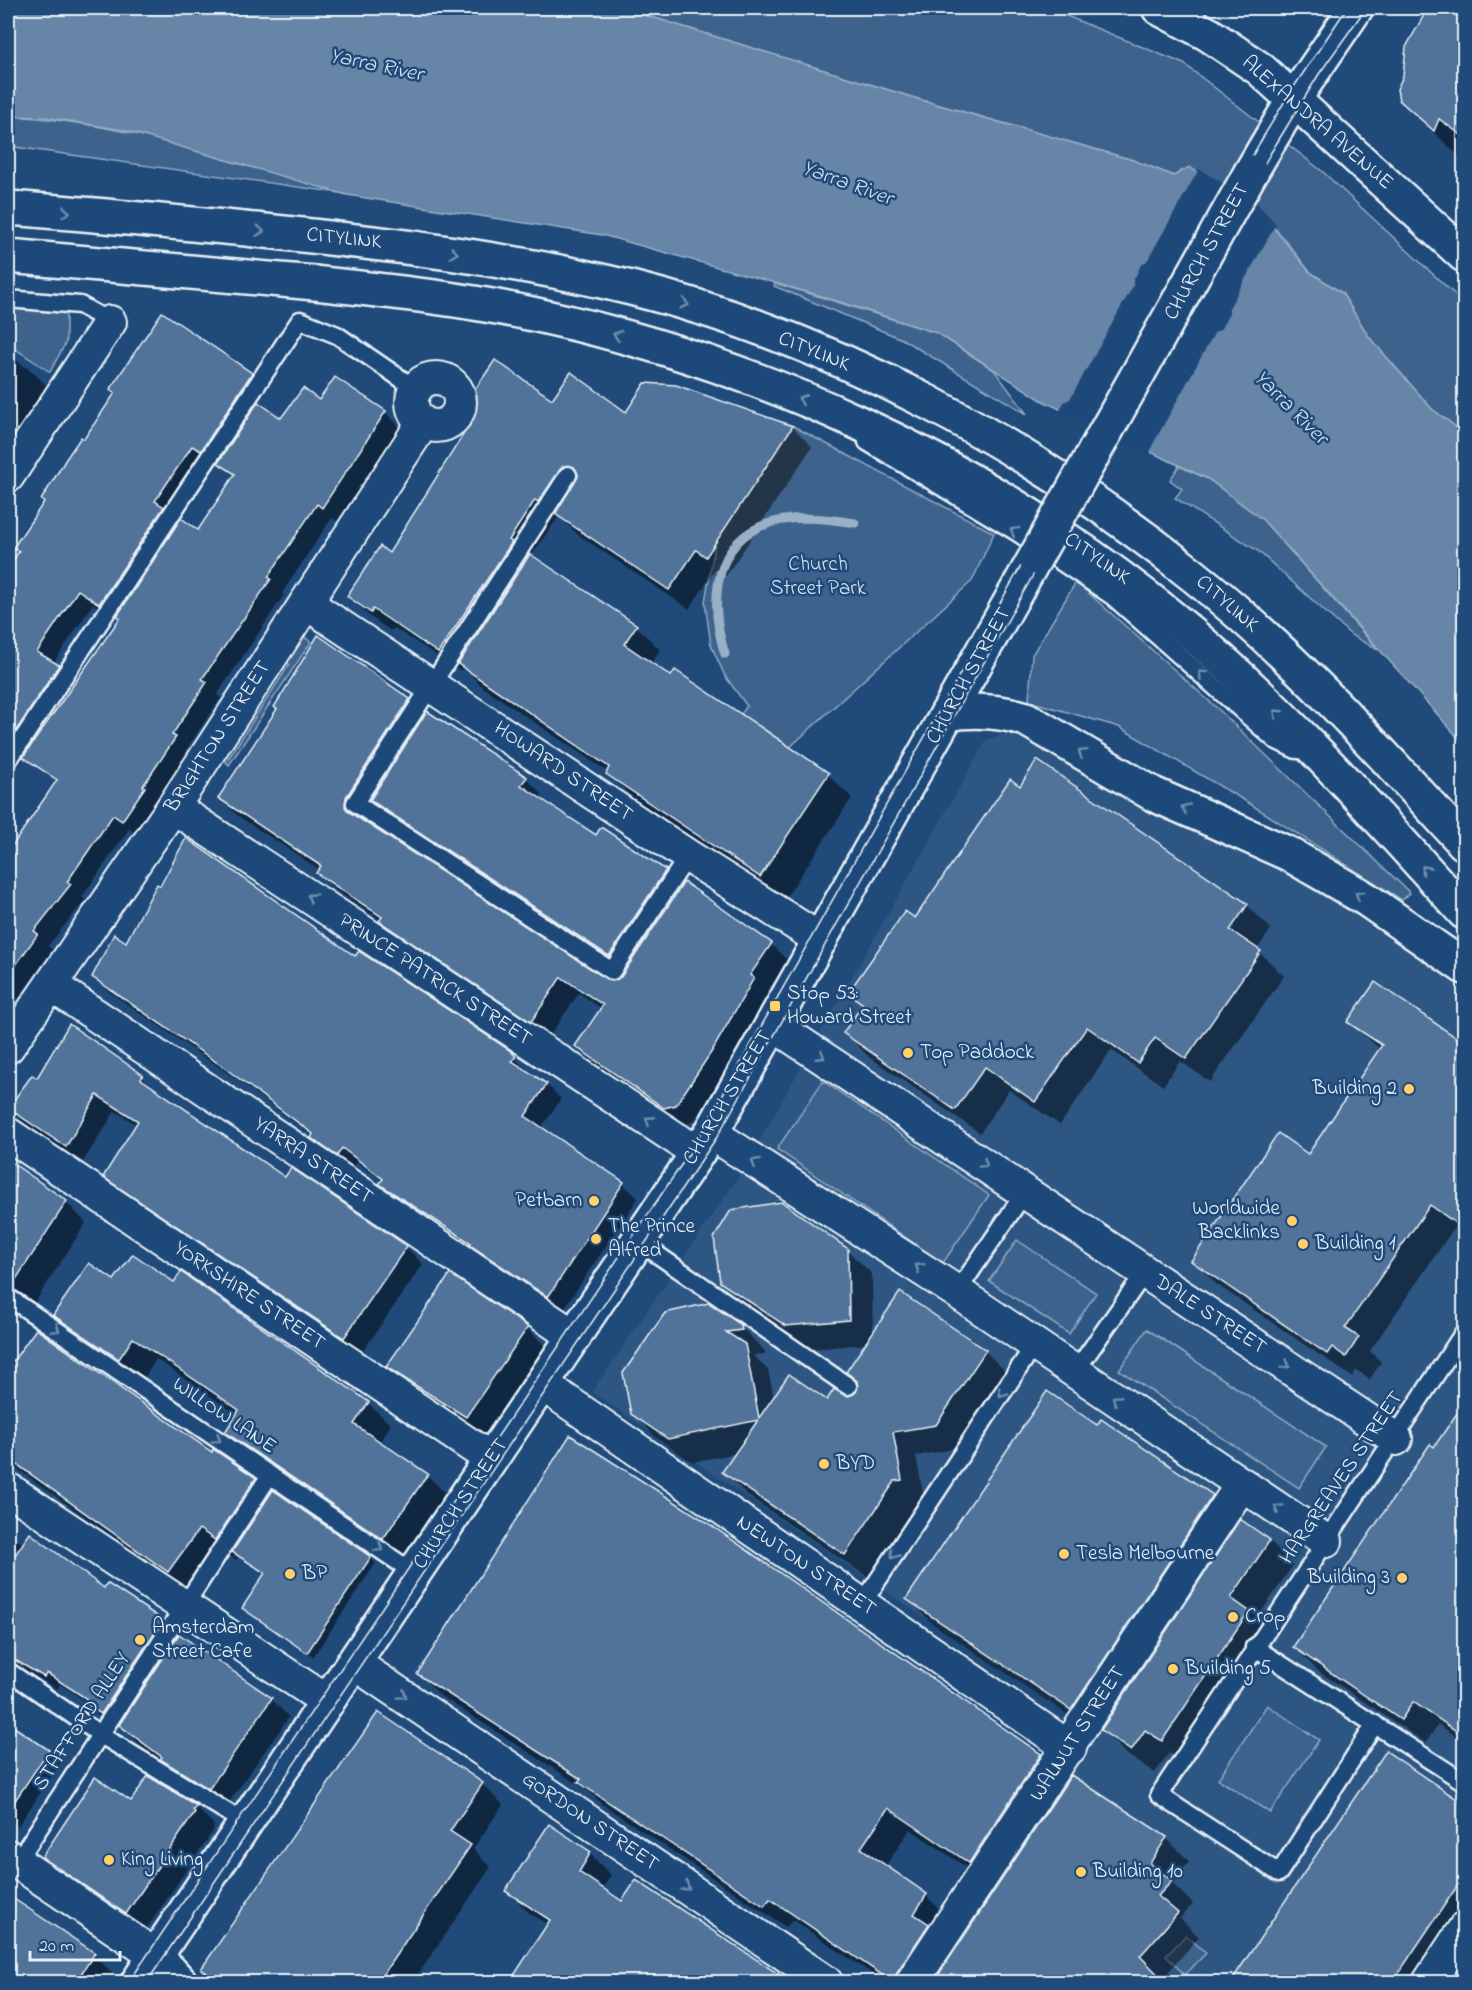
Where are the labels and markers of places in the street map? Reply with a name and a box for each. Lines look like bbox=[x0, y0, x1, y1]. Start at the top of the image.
place label: Stop 53: Howard Street bbox=[787, 979, 912, 1033]
marker: Stop 53: Howard Street bbox=[768, 999, 782, 1013]
place label: Top Paddock bbox=[920, 1038, 1035, 1068]
marker: Top Paddock bbox=[901, 1046, 915, 1060]
place label: Building 2 bbox=[1312, 1074, 1397, 1106]
marker: Building 2 bbox=[1402, 1082, 1416, 1096]
place label: Petbarn bbox=[515, 1186, 582, 1216]
marker: Petbarn bbox=[587, 1194, 601, 1208]
place label: Worldwide Backlinks bbox=[1192, 1194, 1281, 1248]
place label: The Prince Alfred bbox=[608, 1212, 696, 1266]
marker: Worldwide Backlinks bbox=[1285, 1214, 1299, 1228]
place label: Building 1 bbox=[1314, 1229, 1396, 1261]
marker: The Prince Alfred bbox=[589, 1232, 603, 1246]
marker: Building 1 bbox=[1296, 1237, 1310, 1251]
place label: BYD bbox=[835, 1449, 875, 1479]
marker: BYD bbox=[817, 1457, 831, 1471]
place label: Tesla Melbourne bbox=[1076, 1539, 1215, 1569]
marker: Tesla Melbourne bbox=[1057, 1547, 1071, 1561]
place label: BP bbox=[301, 1559, 327, 1589]
place label: Building 3 bbox=[1306, 1563, 1390, 1595]
marker: BP bbox=[283, 1567, 297, 1581]
marker: Building 3 bbox=[1395, 1571, 1409, 1585]
place label: Crop bbox=[1245, 1602, 1285, 1632]
marker: Crop bbox=[1226, 1610, 1240, 1624]
place label: Amsterdam Street Cafe bbox=[152, 1613, 254, 1667]
marker: Amsterdam Street Cafe bbox=[133, 1633, 147, 1647]
place label: Building 5 bbox=[1184, 1654, 1271, 1686]
marker: Building 5 bbox=[1166, 1662, 1180, 1676]
place label: King Living bbox=[121, 1845, 203, 1877]
marker: King Living bbox=[102, 1853, 116, 1867]
place label: Building 10 bbox=[1092, 1857, 1183, 1889]
marker: Building 10 bbox=[1074, 1865, 1088, 1879]

